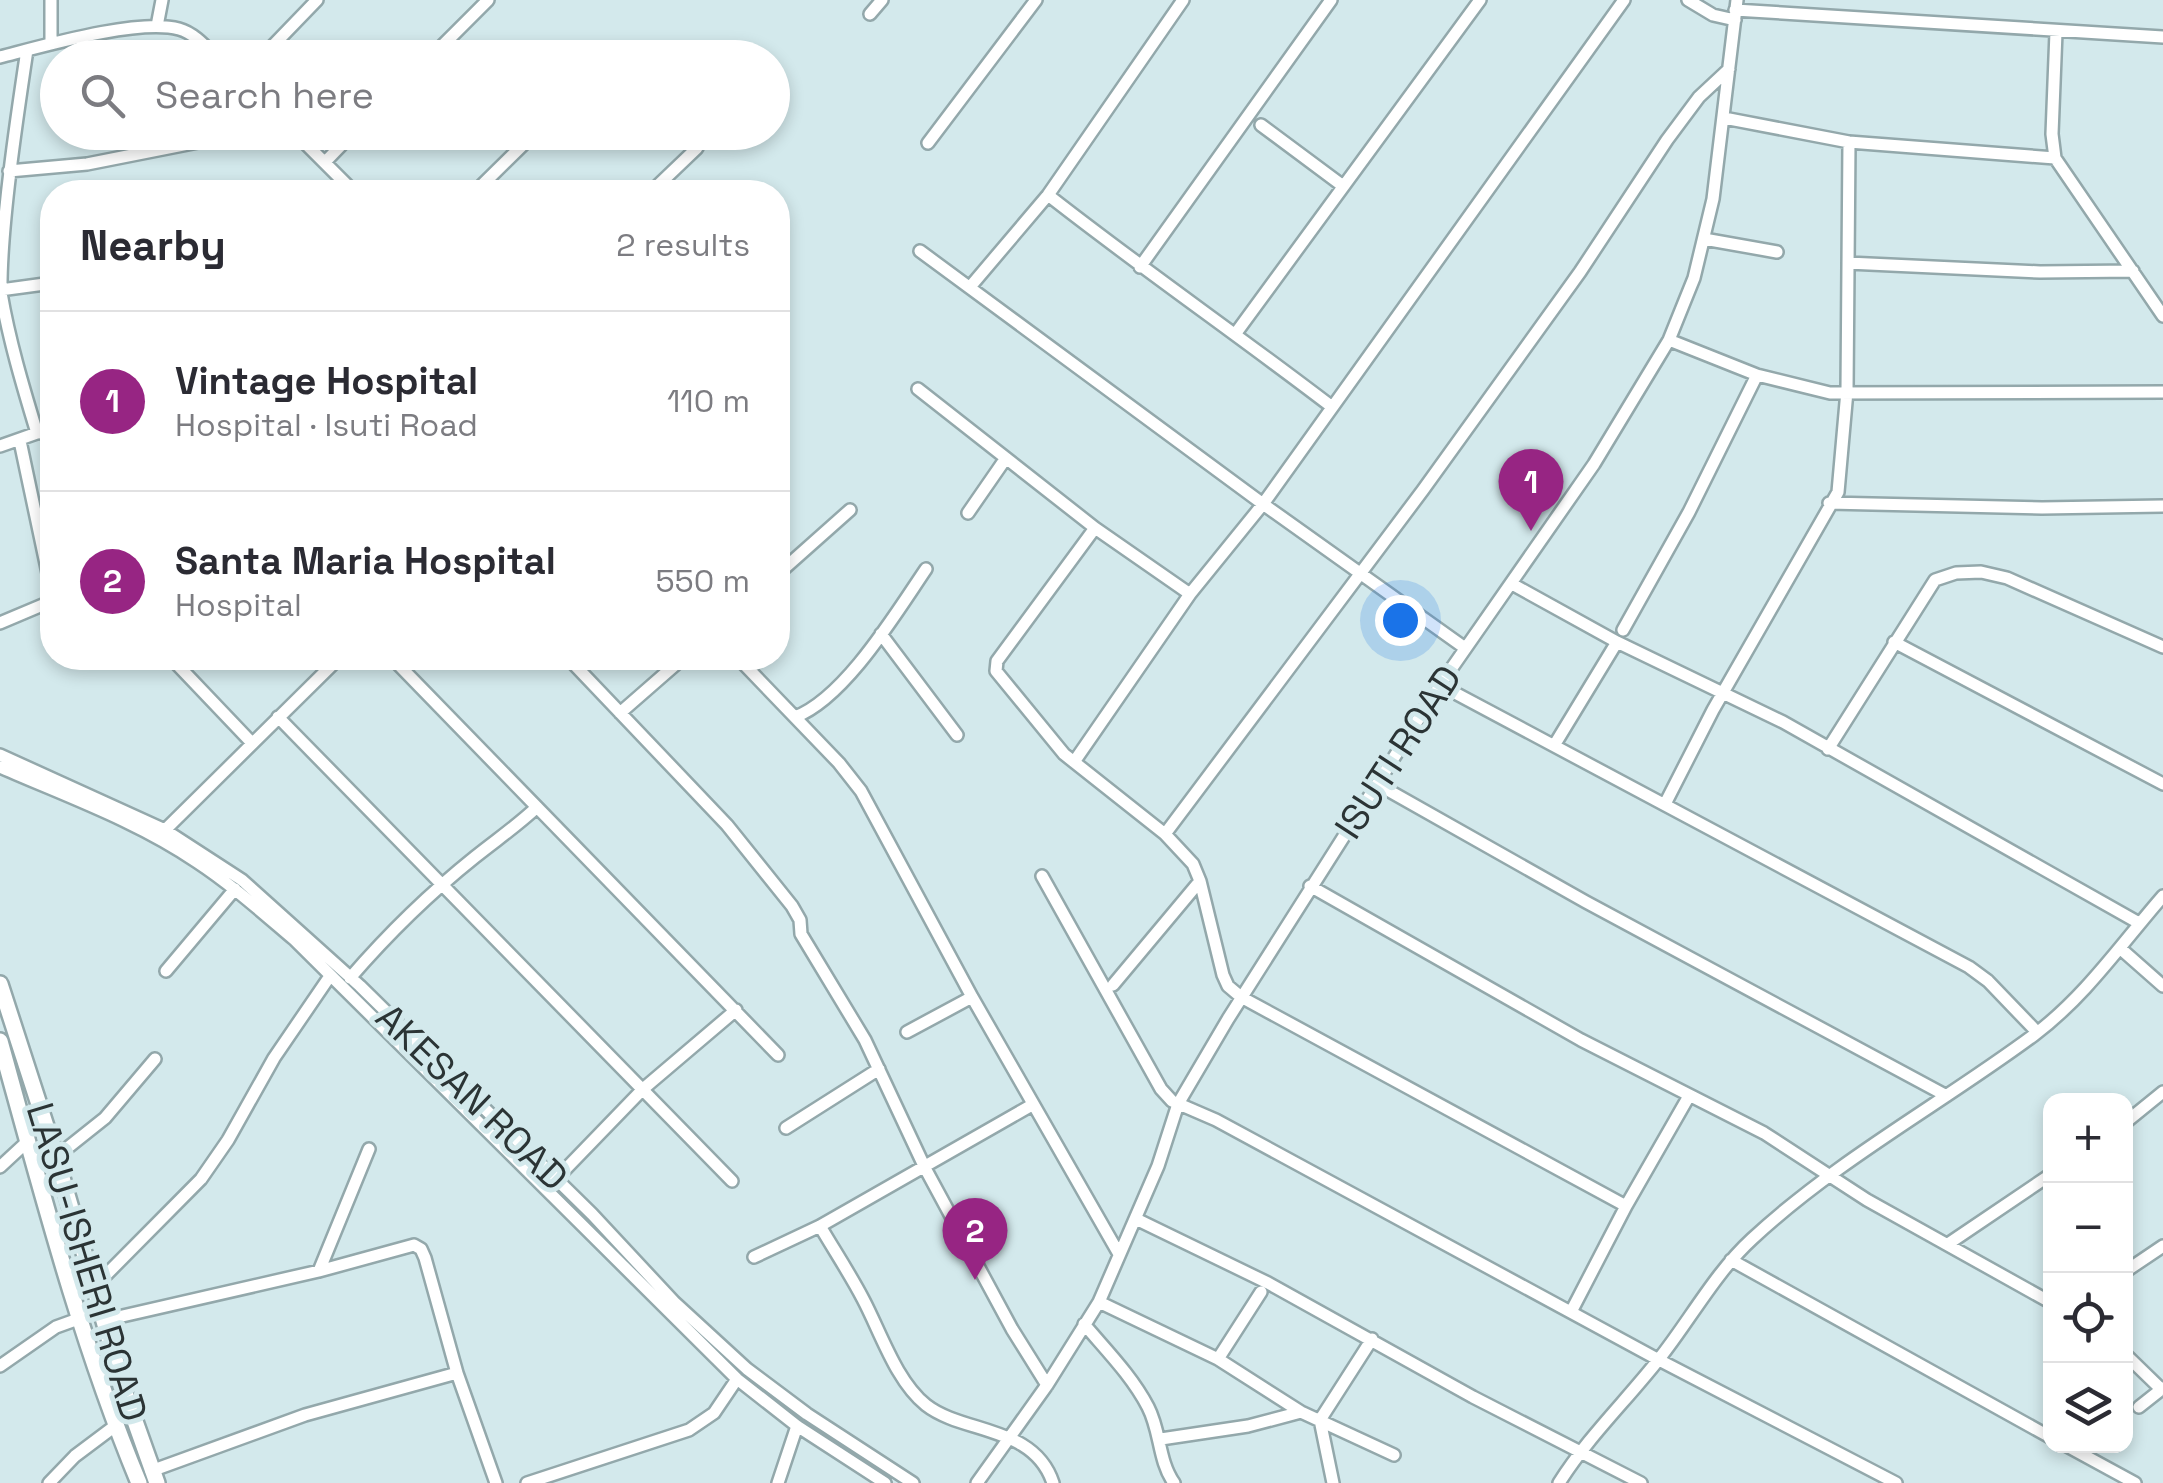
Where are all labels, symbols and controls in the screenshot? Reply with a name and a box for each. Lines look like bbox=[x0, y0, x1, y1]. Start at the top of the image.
search box bbox=[40, 40, 790, 150]
icon: search bbox=[75, 68, 130, 123]
text: Search here bbox=[155, 71, 374, 119]
text: Nearby bbox=[80, 219, 226, 272]
text: 2 results bbox=[616, 225, 750, 265]
text: Vintage Hospital bbox=[175, 357, 478, 405]
text: 1 bbox=[105, 381, 120, 421]
text: 110 m bbox=[667, 381, 750, 421]
text: Hospital · Isuti Road bbox=[175, 405, 478, 445]
pin: 1 bbox=[1498, 448, 1564, 531]
text: Santa Maria Hospital bbox=[175, 537, 556, 585]
text: 2 bbox=[103, 561, 122, 601]
text: 550 m bbox=[655, 561, 750, 601]
text: Hospital bbox=[175, 585, 302, 625]
your location bbox=[1375, 595, 1426, 646]
street label: ISUTI ROAD bbox=[1324, 656, 1472, 848]
street label: AKESAN ROAD bbox=[366, 993, 578, 1201]
map controls bbox=[2043, 1093, 2133, 1453]
button: + bbox=[2043, 1093, 2133, 1183]
street label: LASU-ISHERI ROAD bbox=[16, 1097, 158, 1427]
button: − bbox=[2043, 1183, 2133, 1273]
pin: 2 bbox=[942, 1198, 1008, 1280]
button: locate bbox=[2043, 1273, 2133, 1363]
button: layers bbox=[2043, 1363, 2133, 1453]

